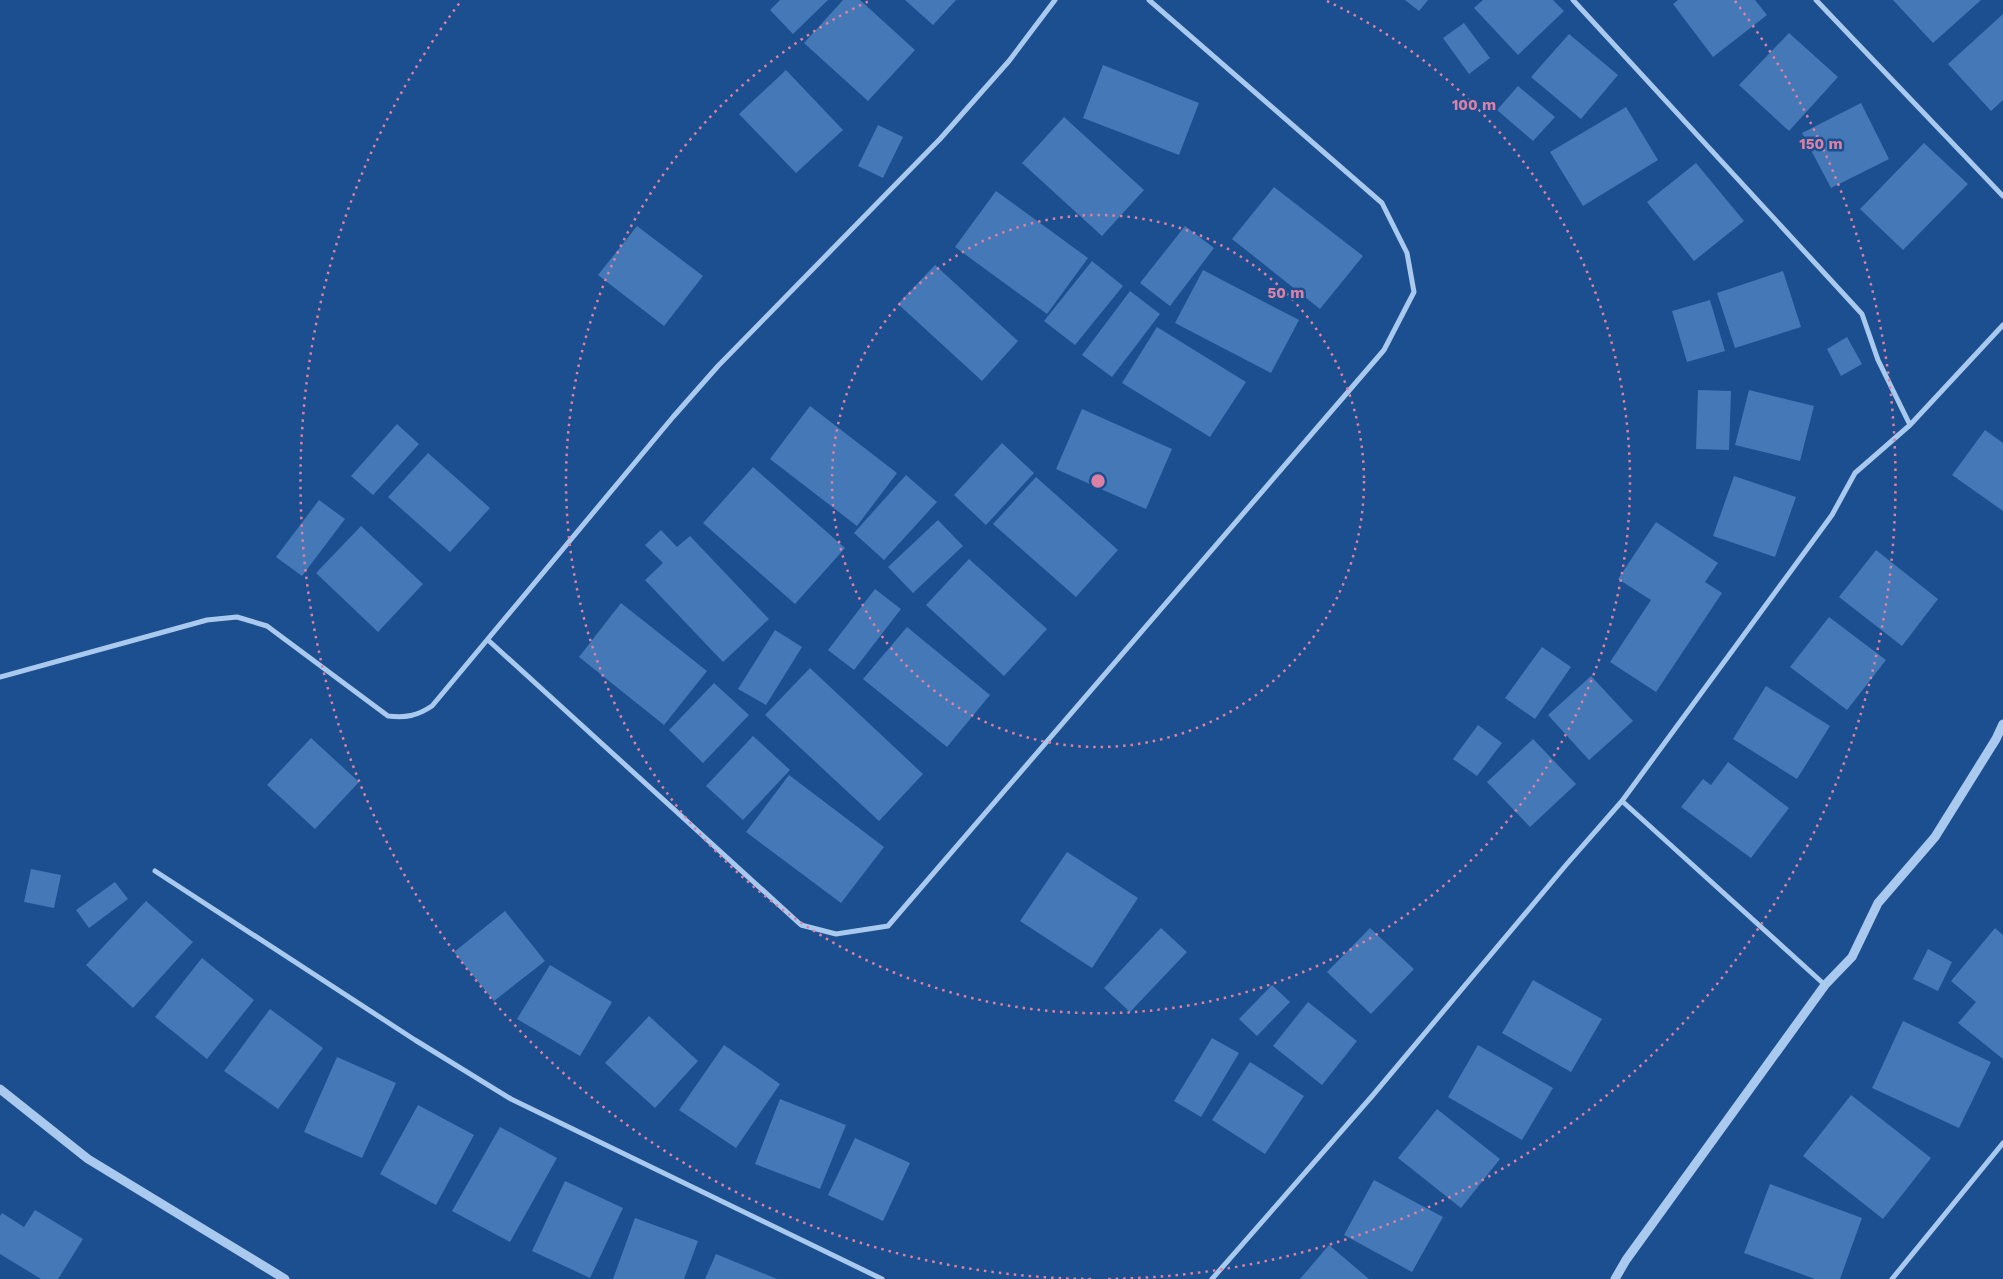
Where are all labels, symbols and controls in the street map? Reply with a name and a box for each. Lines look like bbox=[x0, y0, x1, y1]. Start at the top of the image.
text: 100 m bbox=[1452, 96, 1496, 114]
text: 150 m bbox=[1799, 135, 1843, 153]
text: 50 m bbox=[1268, 284, 1304, 302]
centre of rings bbox=[1089, 472, 1107, 490]

